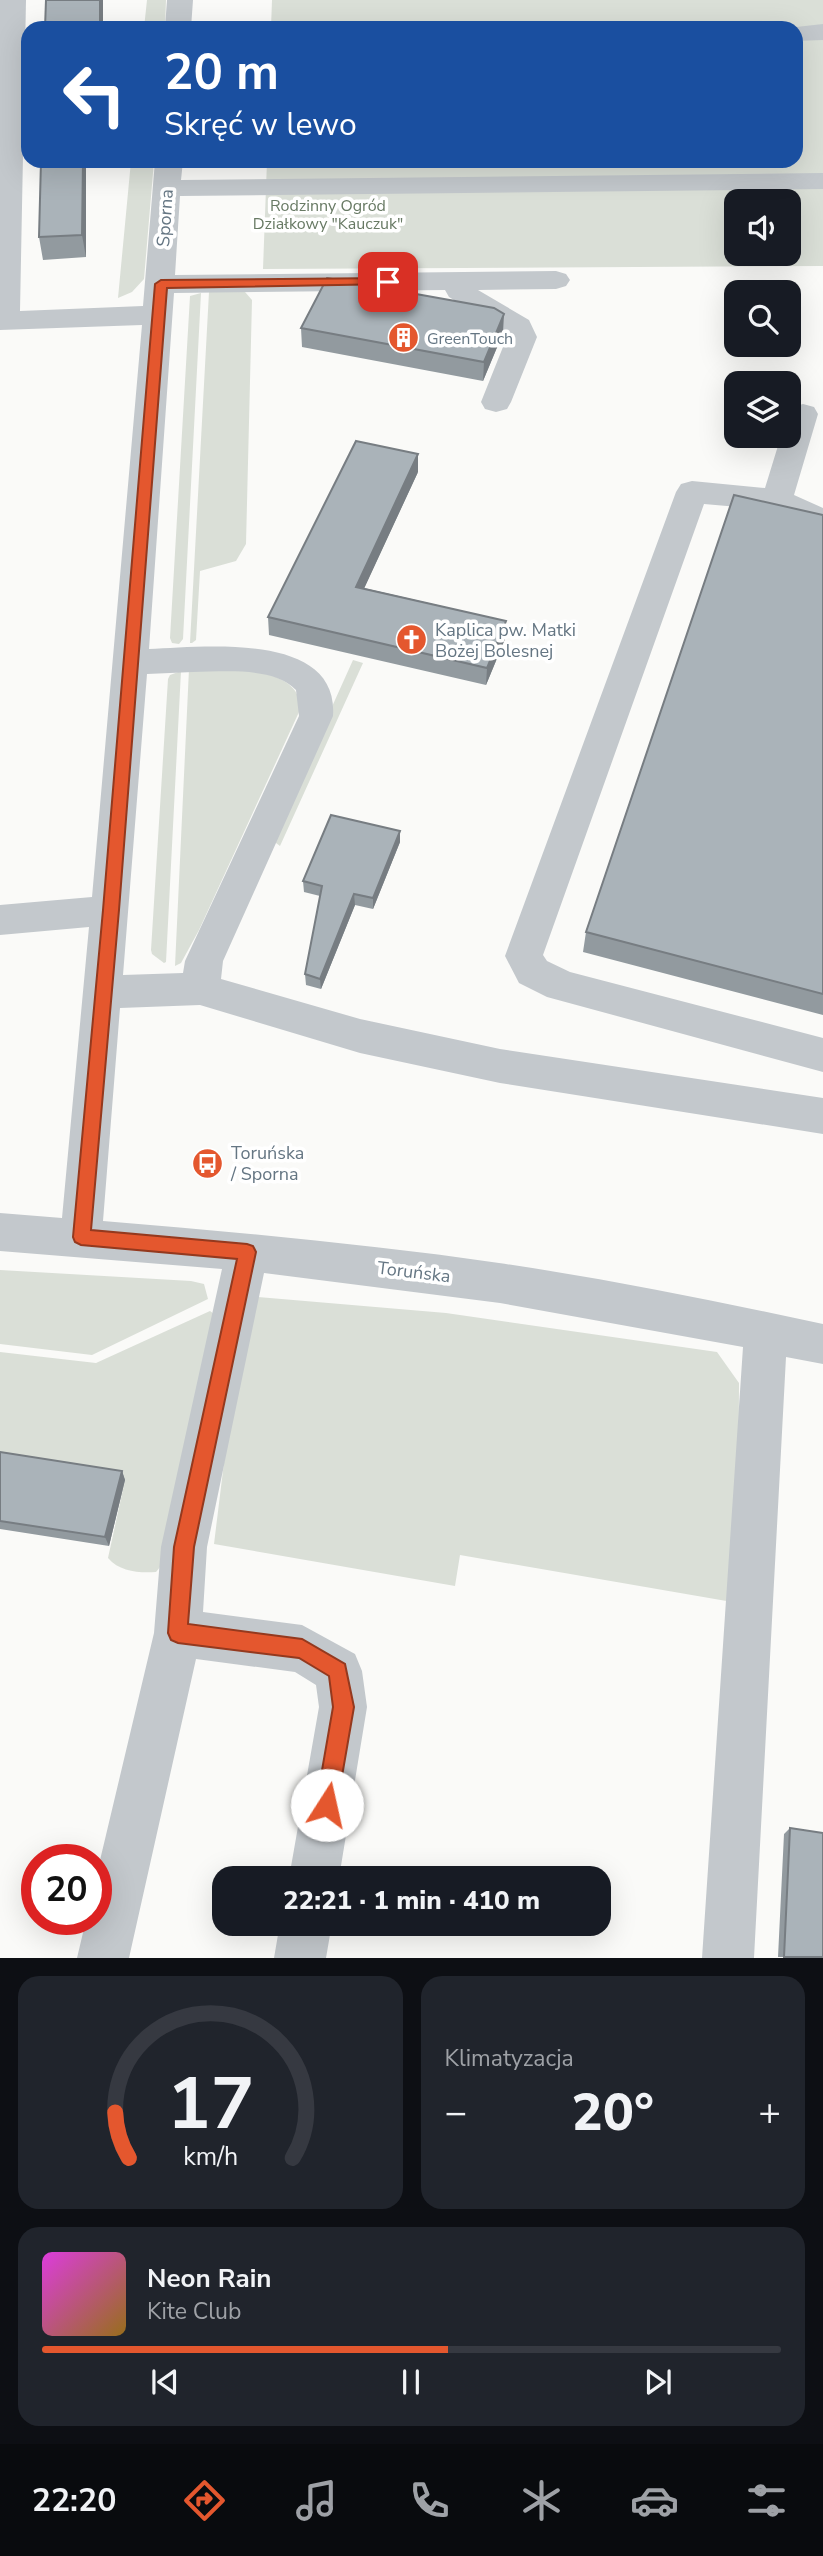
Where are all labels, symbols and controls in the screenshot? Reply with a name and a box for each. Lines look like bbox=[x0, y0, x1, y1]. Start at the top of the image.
text: 20 m bbox=[164, 39, 279, 106]
icon: left bbox=[49, 49, 140, 140]
text: Skręć w lewo bbox=[164, 103, 357, 146]
street label: Sporna bbox=[151, 188, 179, 248]
map controls bbox=[724, 189, 801, 448]
button: sound bbox=[724, 189, 801, 266]
park label: Rodzinny Ogród Działkowy "Kauczuk" bbox=[253, 195, 403, 235]
pin bbox=[358, 252, 418, 312]
icon: arrive bbox=[369, 263, 407, 301]
button: search bbox=[724, 280, 801, 357]
building icon: GreenTouch bbox=[387, 321, 421, 355]
place label: GreenTouch bbox=[427, 328, 513, 350]
button: layers bbox=[724, 371, 801, 448]
place label: Kaplica pw. Matki Bożej Bolesnej bbox=[435, 618, 576, 663]
church icon: Kaplica pw. Matki Bożej Bolesnej bbox=[395, 623, 429, 657]
place label: Toruńska / Sporna bbox=[230, 1141, 304, 1186]
bus stop icon: Toruńska / Sporna bbox=[191, 1146, 225, 1180]
street label: Toruńska bbox=[376, 1256, 452, 1288]
position arrow bbox=[290, 1768, 364, 1842]
speed limit sign: 20 bbox=[21, 1844, 112, 1935]
text: 22:21 · 1 min · 410 m bbox=[283, 1883, 540, 1918]
text: Klimatyzacja bbox=[445, 2043, 574, 2074]
text: 17 bbox=[167, 2055, 254, 2155]
text: 20° bbox=[572, 2077, 654, 2148]
text: − bbox=[445, 2087, 467, 2138]
text: + bbox=[758, 2087, 781, 2138]
text: km/h bbox=[183, 2140, 238, 2174]
text: Neon Rain bbox=[147, 2261, 272, 2296]
text: Kite Club bbox=[147, 2296, 241, 2327]
icon: previous bbox=[146, 2363, 184, 2401]
icon: pause bbox=[392, 2363, 430, 2401]
icon: next bbox=[639, 2363, 677, 2401]
icon: directions bbox=[180, 2476, 229, 2525]
icon: music bbox=[292, 2476, 341, 2525]
icon: phone bbox=[405, 2476, 454, 2525]
icon: climate bbox=[517, 2476, 566, 2525]
icon: car bbox=[630, 2476, 679, 2525]
icon: filters bbox=[742, 2476, 791, 2525]
text: 22:20 bbox=[32, 2479, 116, 2522]

